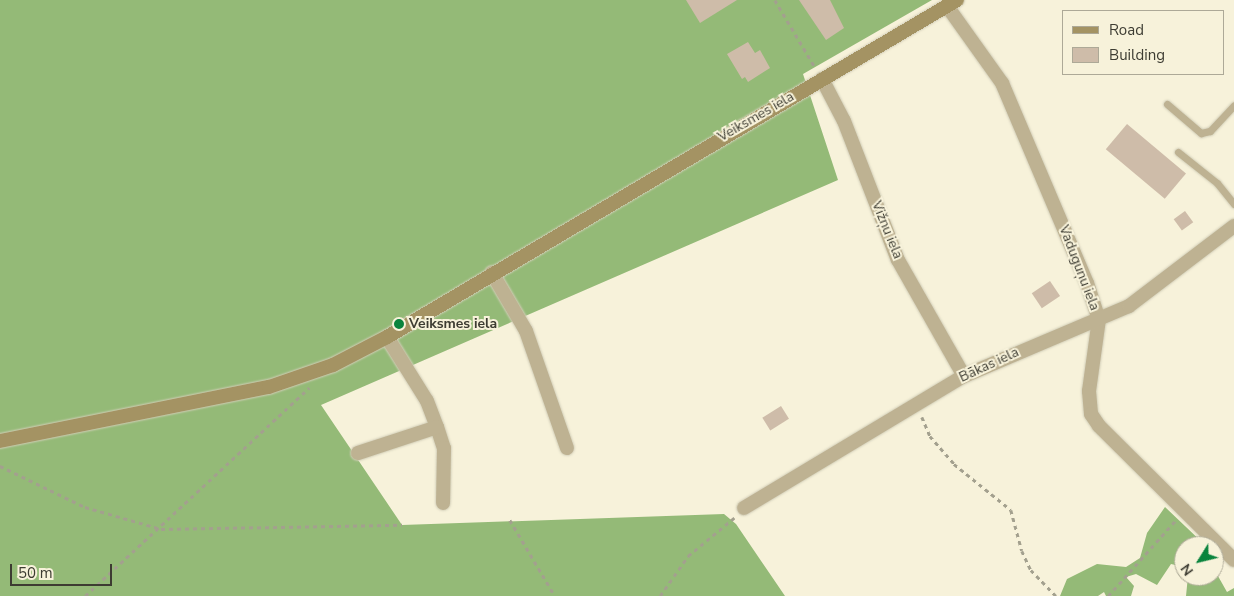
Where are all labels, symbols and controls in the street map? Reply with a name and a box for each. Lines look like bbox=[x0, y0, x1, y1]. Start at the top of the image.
legend bbox=[1062, 10, 1224, 75]
text: Road bbox=[1109, 20, 1144, 40]
text: Building bbox=[1109, 45, 1165, 65]
street label: Veiksmes iela bbox=[715, 88, 797, 146]
street label: Vižņu iela bbox=[868, 199, 906, 261]
street label: Vaduguņu iela bbox=[1055, 223, 1103, 313]
place label: Veiksmes iela bbox=[409, 316, 497, 332]
marker: Veiksmes iela bbox=[393, 318, 405, 330]
street label: Bākas iela bbox=[957, 344, 1021, 386]
north arrow bbox=[1174, 536, 1224, 586]
scale bar bbox=[12, 554, 115, 586]
text: N bbox=[1177, 560, 1198, 579]
text: 50 m bbox=[18, 563, 53, 583]

